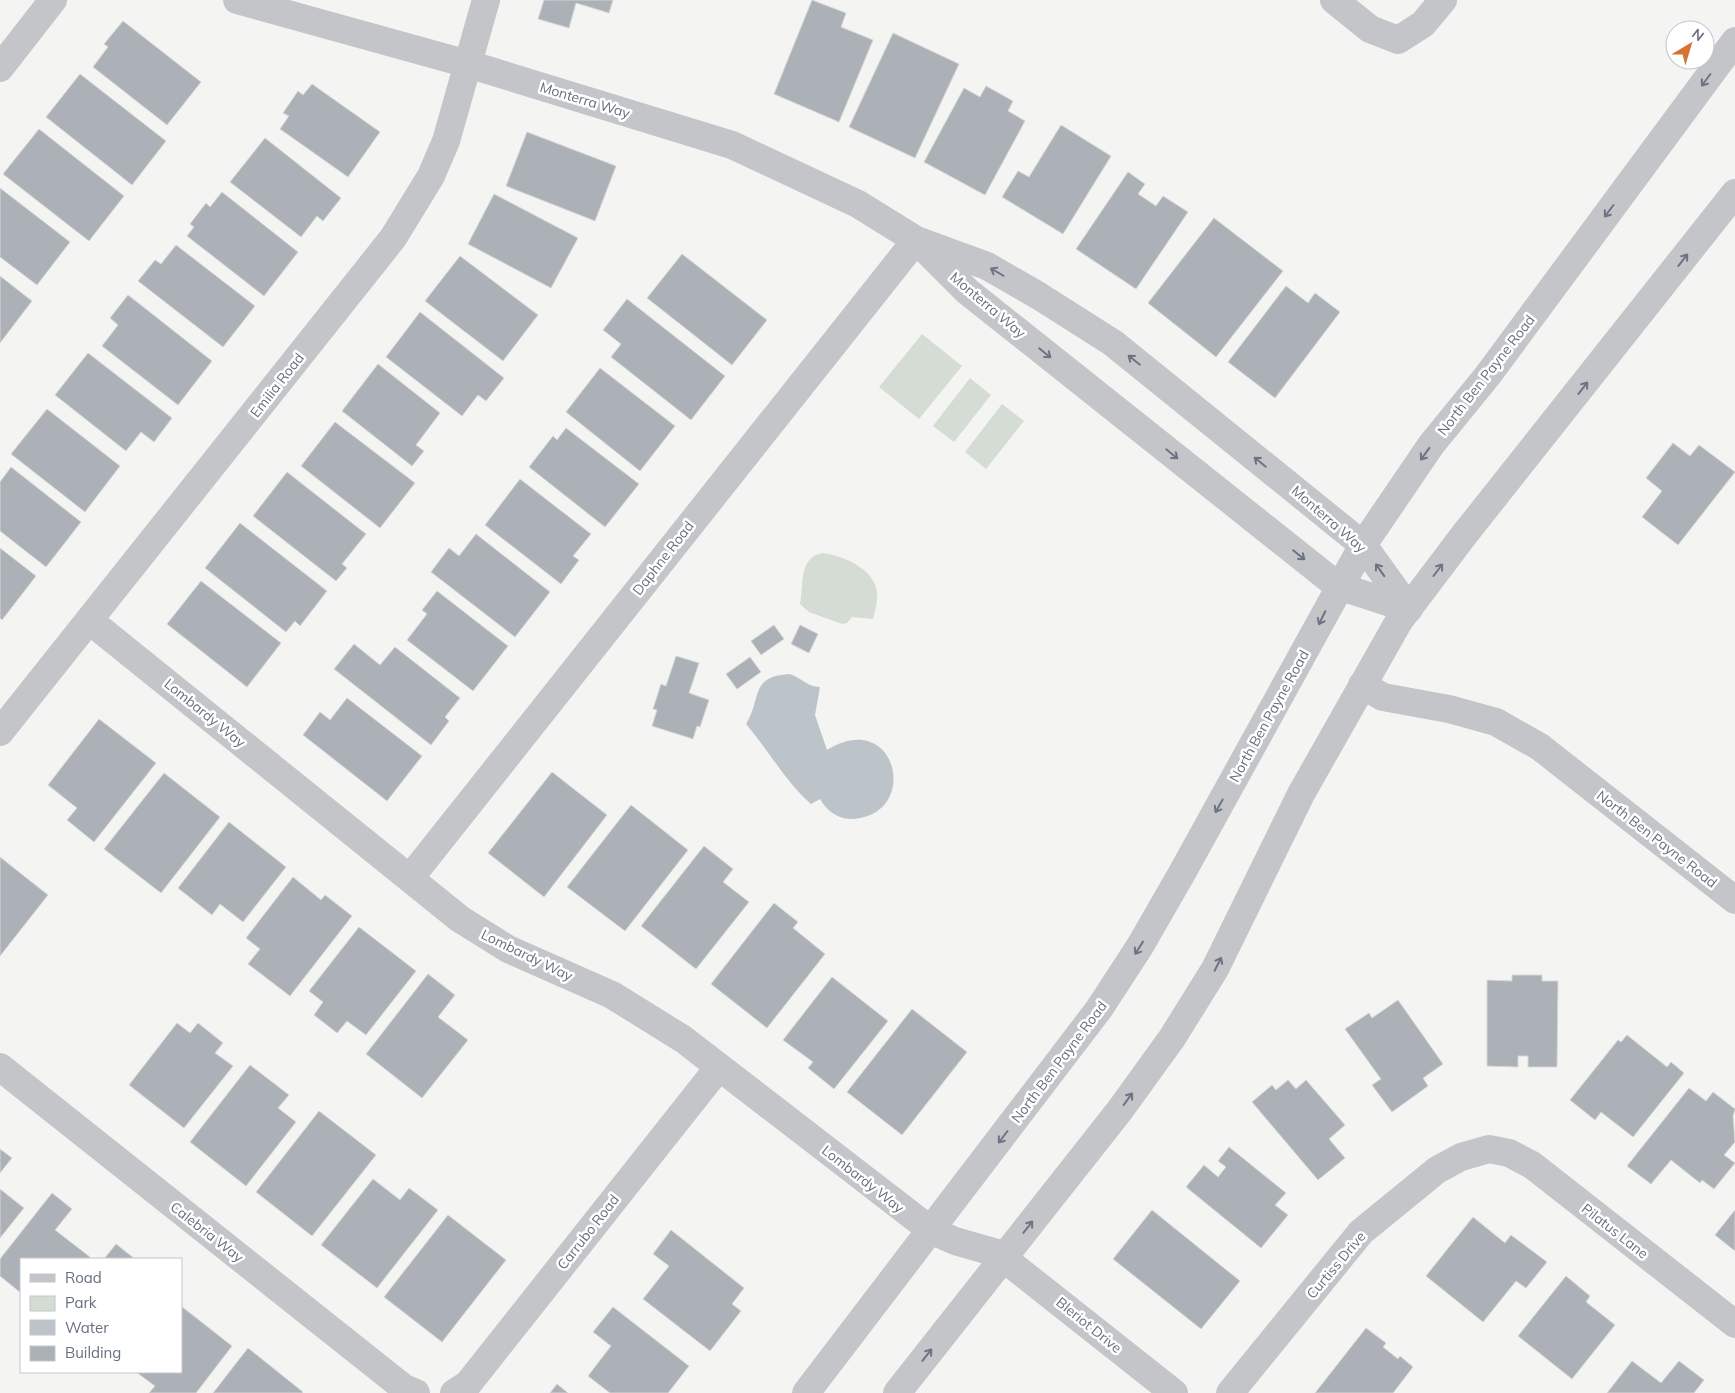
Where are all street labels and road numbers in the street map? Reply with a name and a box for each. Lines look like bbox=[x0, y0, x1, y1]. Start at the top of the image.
street label: Monterra Way bbox=[538, 78, 633, 122]
street label: Monterra Way bbox=[946, 268, 1030, 342]
street label: North Ben Payne Road bbox=[1433, 311, 1539, 439]
street label: Emilia Road bbox=[246, 349, 308, 421]
street label: Monterra Way bbox=[1288, 482, 1371, 557]
street label: Daphne Road bbox=[628, 517, 698, 599]
street label: North Ben Payne Road bbox=[1225, 647, 1313, 785]
street label: Lombardy Way bbox=[161, 675, 250, 752]
street label: North Ben Payne Road bbox=[1593, 786, 1721, 892]
street label: Lombardy Way bbox=[478, 925, 576, 985]
street label: North Ben Payne Road bbox=[1007, 997, 1111, 1127]
street label: Lombardy Way bbox=[818, 1141, 908, 1217]
street label: Carrubo Road bbox=[553, 1191, 623, 1273]
street label: Calebria Way bbox=[167, 1198, 248, 1267]
street label: Pilatus Lane bbox=[1578, 1199, 1652, 1263]
street label: Curtiss Drive bbox=[1303, 1228, 1369, 1302]
street label: Bleriot Drive bbox=[1053, 1293, 1125, 1357]

